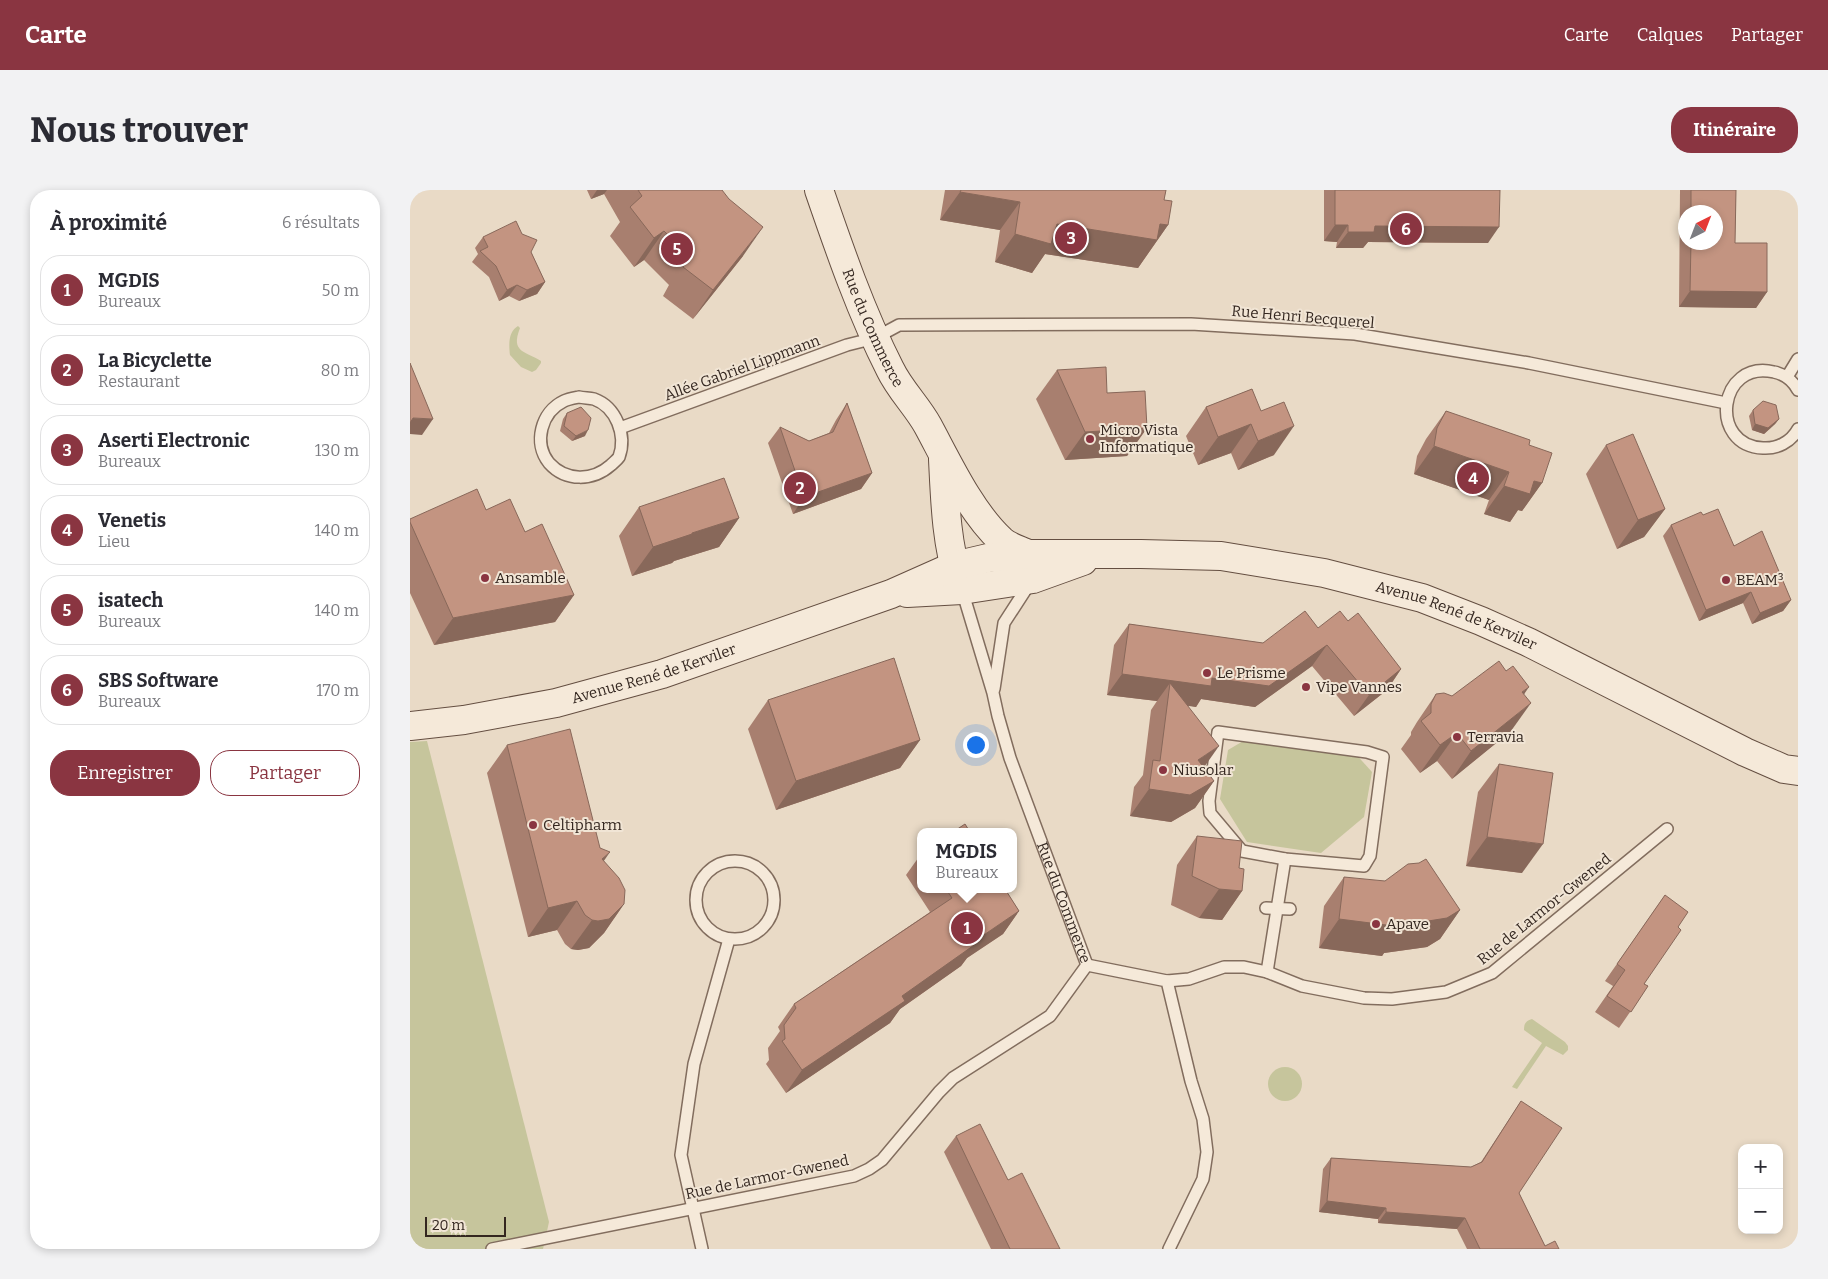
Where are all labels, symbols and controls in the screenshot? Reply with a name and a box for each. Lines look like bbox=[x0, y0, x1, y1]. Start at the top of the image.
text: Carte bbox=[25, 21, 87, 49]
text: Carte bbox=[1564, 24, 1609, 46]
text: Calques bbox=[1637, 24, 1703, 46]
text: Partager bbox=[1731, 24, 1803, 46]
button: Itinéraire bbox=[1671, 107, 1798, 153]
text: Nous trouver bbox=[30, 109, 248, 151]
north arrow bbox=[1678, 205, 1723, 250]
text: À proximité bbox=[50, 210, 167, 236]
pin: 6 bbox=[1390, 210, 1422, 248]
text: 6 résultats bbox=[282, 213, 360, 232]
pin: 3 bbox=[1055, 219, 1087, 257]
pin: 5 bbox=[661, 230, 693, 268]
street label: Rue du Commerce bbox=[839, 266, 907, 391]
text: MGDIS bbox=[98, 269, 160, 292]
text: 1 bbox=[64, 281, 70, 300]
text: 50 m bbox=[322, 281, 359, 300]
text: Bureaux bbox=[98, 292, 161, 311]
street label: Rue Henri Becquerel bbox=[1231, 302, 1375, 332]
street label: Allée Gabriel Lippmann bbox=[662, 331, 823, 405]
text: La Bicyclette bbox=[98, 349, 212, 372]
text: 2 bbox=[62, 361, 72, 380]
text: 80 m bbox=[321, 361, 359, 380]
text: Restaurant bbox=[98, 372, 180, 391]
place label: Micro Vista Informatique bbox=[1100, 421, 1194, 456]
text: Aserti Electronic bbox=[98, 429, 250, 452]
marker: Micro Vista Informatique bbox=[1084, 433, 1096, 445]
text: 3 bbox=[62, 441, 72, 460]
text: 130 m bbox=[315, 441, 359, 460]
text: Bureaux bbox=[98, 452, 161, 471]
pin: 4 bbox=[1457, 459, 1489, 497]
pin: 2 bbox=[784, 469, 816, 507]
text: Venetis bbox=[98, 509, 166, 532]
text: 4 bbox=[62, 521, 72, 540]
text: 140 m bbox=[314, 521, 359, 540]
text: Lieu bbox=[98, 532, 130, 551]
place label: Ansamble bbox=[495, 569, 566, 587]
place label: BEAM³ bbox=[1736, 571, 1783, 589]
marker: Ansamble bbox=[479, 572, 491, 584]
marker: BEAM³ bbox=[1720, 574, 1732, 586]
street label: Avenue René de Kerviler bbox=[1374, 578, 1540, 654]
text: isatech bbox=[98, 589, 163, 612]
text: 5 bbox=[63, 601, 71, 620]
text: 140 m bbox=[314, 601, 359, 620]
text: Bureaux bbox=[98, 612, 161, 631]
street label: Avenue René de Kerviler bbox=[570, 640, 739, 707]
place label: Le Prisme bbox=[1217, 664, 1286, 682]
marker: Le Prisme bbox=[1201, 667, 1213, 679]
text: SBS Software bbox=[98, 669, 218, 692]
place label: Vipe Vannes bbox=[1316, 678, 1402, 696]
text: 6 bbox=[62, 681, 72, 700]
text: 170 m bbox=[316, 681, 359, 700]
marker: Vipe Vannes bbox=[1300, 681, 1312, 693]
text: Bureaux bbox=[98, 692, 161, 711]
place label: Terravia bbox=[1467, 728, 1524, 746]
marker: Terravia bbox=[1451, 731, 1463, 743]
your location bbox=[963, 732, 989, 758]
button: Enregistrer bbox=[50, 750, 200, 796]
button: Partager bbox=[210, 750, 360, 796]
place label: Niusolar bbox=[1173, 761, 1234, 779]
marker: Niusolar bbox=[1157, 764, 1169, 776]
place label: Celtipharm bbox=[543, 816, 623, 834]
marker: Celtipharm bbox=[527, 819, 539, 831]
popup bbox=[917, 828, 1017, 893]
street label: Rue du Commerce bbox=[1033, 839, 1095, 966]
text: MGDIS bbox=[936, 840, 997, 863]
street label: Rue de Larmor-Gwened bbox=[1474, 850, 1614, 968]
text: Bureaux bbox=[936, 863, 998, 882]
pin: 1 bbox=[951, 909, 983, 947]
place label: Apave bbox=[1386, 915, 1429, 933]
marker: Apave bbox=[1370, 918, 1382, 930]
map controls bbox=[1738, 1144, 1783, 1234]
button: + bbox=[1738, 1144, 1783, 1189]
street label: Rue de Larmor-Gwened bbox=[684, 1151, 850, 1203]
button: − bbox=[1738, 1189, 1783, 1234]
scale bar bbox=[425, 1214, 506, 1237]
text: 20 m bbox=[432, 1217, 465, 1234]

